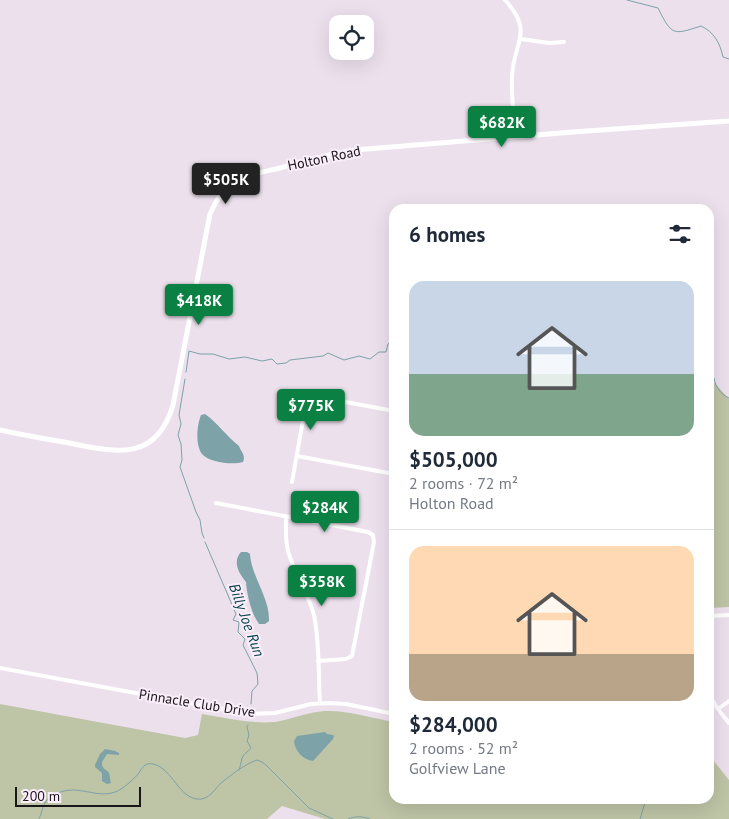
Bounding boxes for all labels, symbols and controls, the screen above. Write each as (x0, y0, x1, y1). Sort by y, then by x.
map controls (329, 15, 374, 60)
button: locate (329, 15, 374, 60)
pin: $682K (467, 106, 537, 148)
text: $682K (479, 112, 525, 132)
street label: Holton Road (286, 141, 362, 175)
pin: $505K (191, 162, 261, 205)
text: $505K (203, 169, 249, 189)
icon: filters (666, 220, 694, 248)
text: 6 homes (409, 221, 485, 248)
pin: $418K (164, 284, 234, 326)
text: $418K (176, 290, 222, 310)
icon: home (507, 313, 597, 403)
pin: $775K (276, 388, 346, 431)
text: $775K (288, 395, 334, 415)
text: $505,000 (409, 446, 498, 473)
text: 2 rooms · 72 m² (409, 473, 518, 493)
pin: $284K (290, 490, 360, 533)
text: Holton Road (409, 493, 494, 513)
text: $284K (302, 497, 348, 517)
pin: $358K (287, 564, 357, 607)
text: $358K (299, 571, 345, 591)
icon: home (507, 579, 597, 669)
water label: Billy Joe Run (225, 581, 269, 659)
street label: Pinnacle Club Drive (138, 685, 256, 721)
text: $284,000 (409, 711, 498, 738)
text: 2 rooms · 52 m² (409, 738, 518, 758)
text: Golfview Lane (409, 758, 506, 778)
scale bar (15, 784, 141, 807)
text: 200 m (22, 787, 60, 805)

